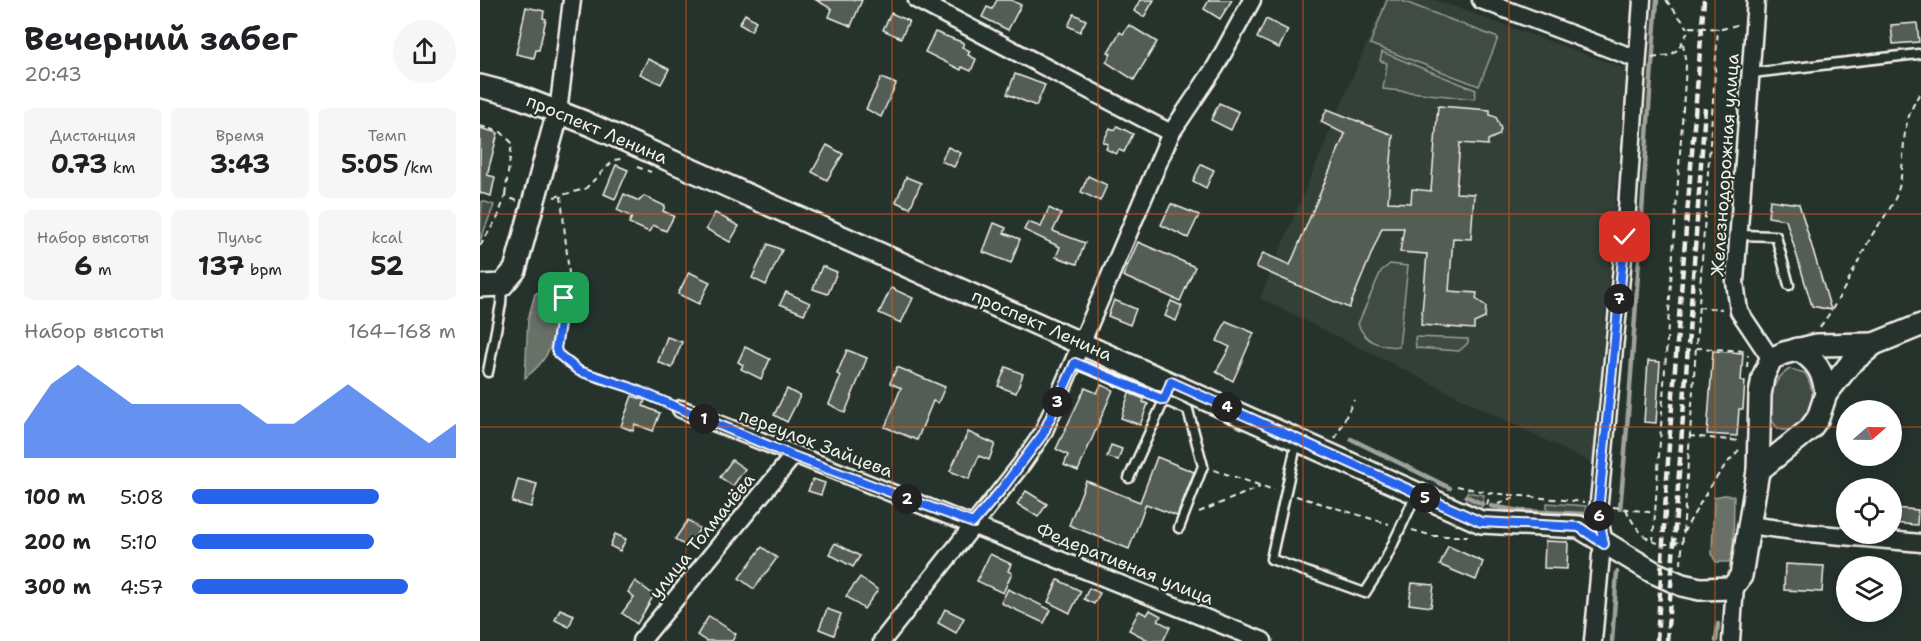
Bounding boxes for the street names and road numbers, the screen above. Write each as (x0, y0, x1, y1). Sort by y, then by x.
street label: Железнодорожная улица (1705, 53, 1745, 277)
street label: проспект Ленина (523, 88, 671, 170)
street label: проспект Ленина (968, 283, 1116, 367)
street label: переулок Зайцева (736, 403, 896, 483)
street label: улица Толмачёва (644, 468, 760, 604)
street label: Федеративная улица (1033, 517, 1217, 611)

